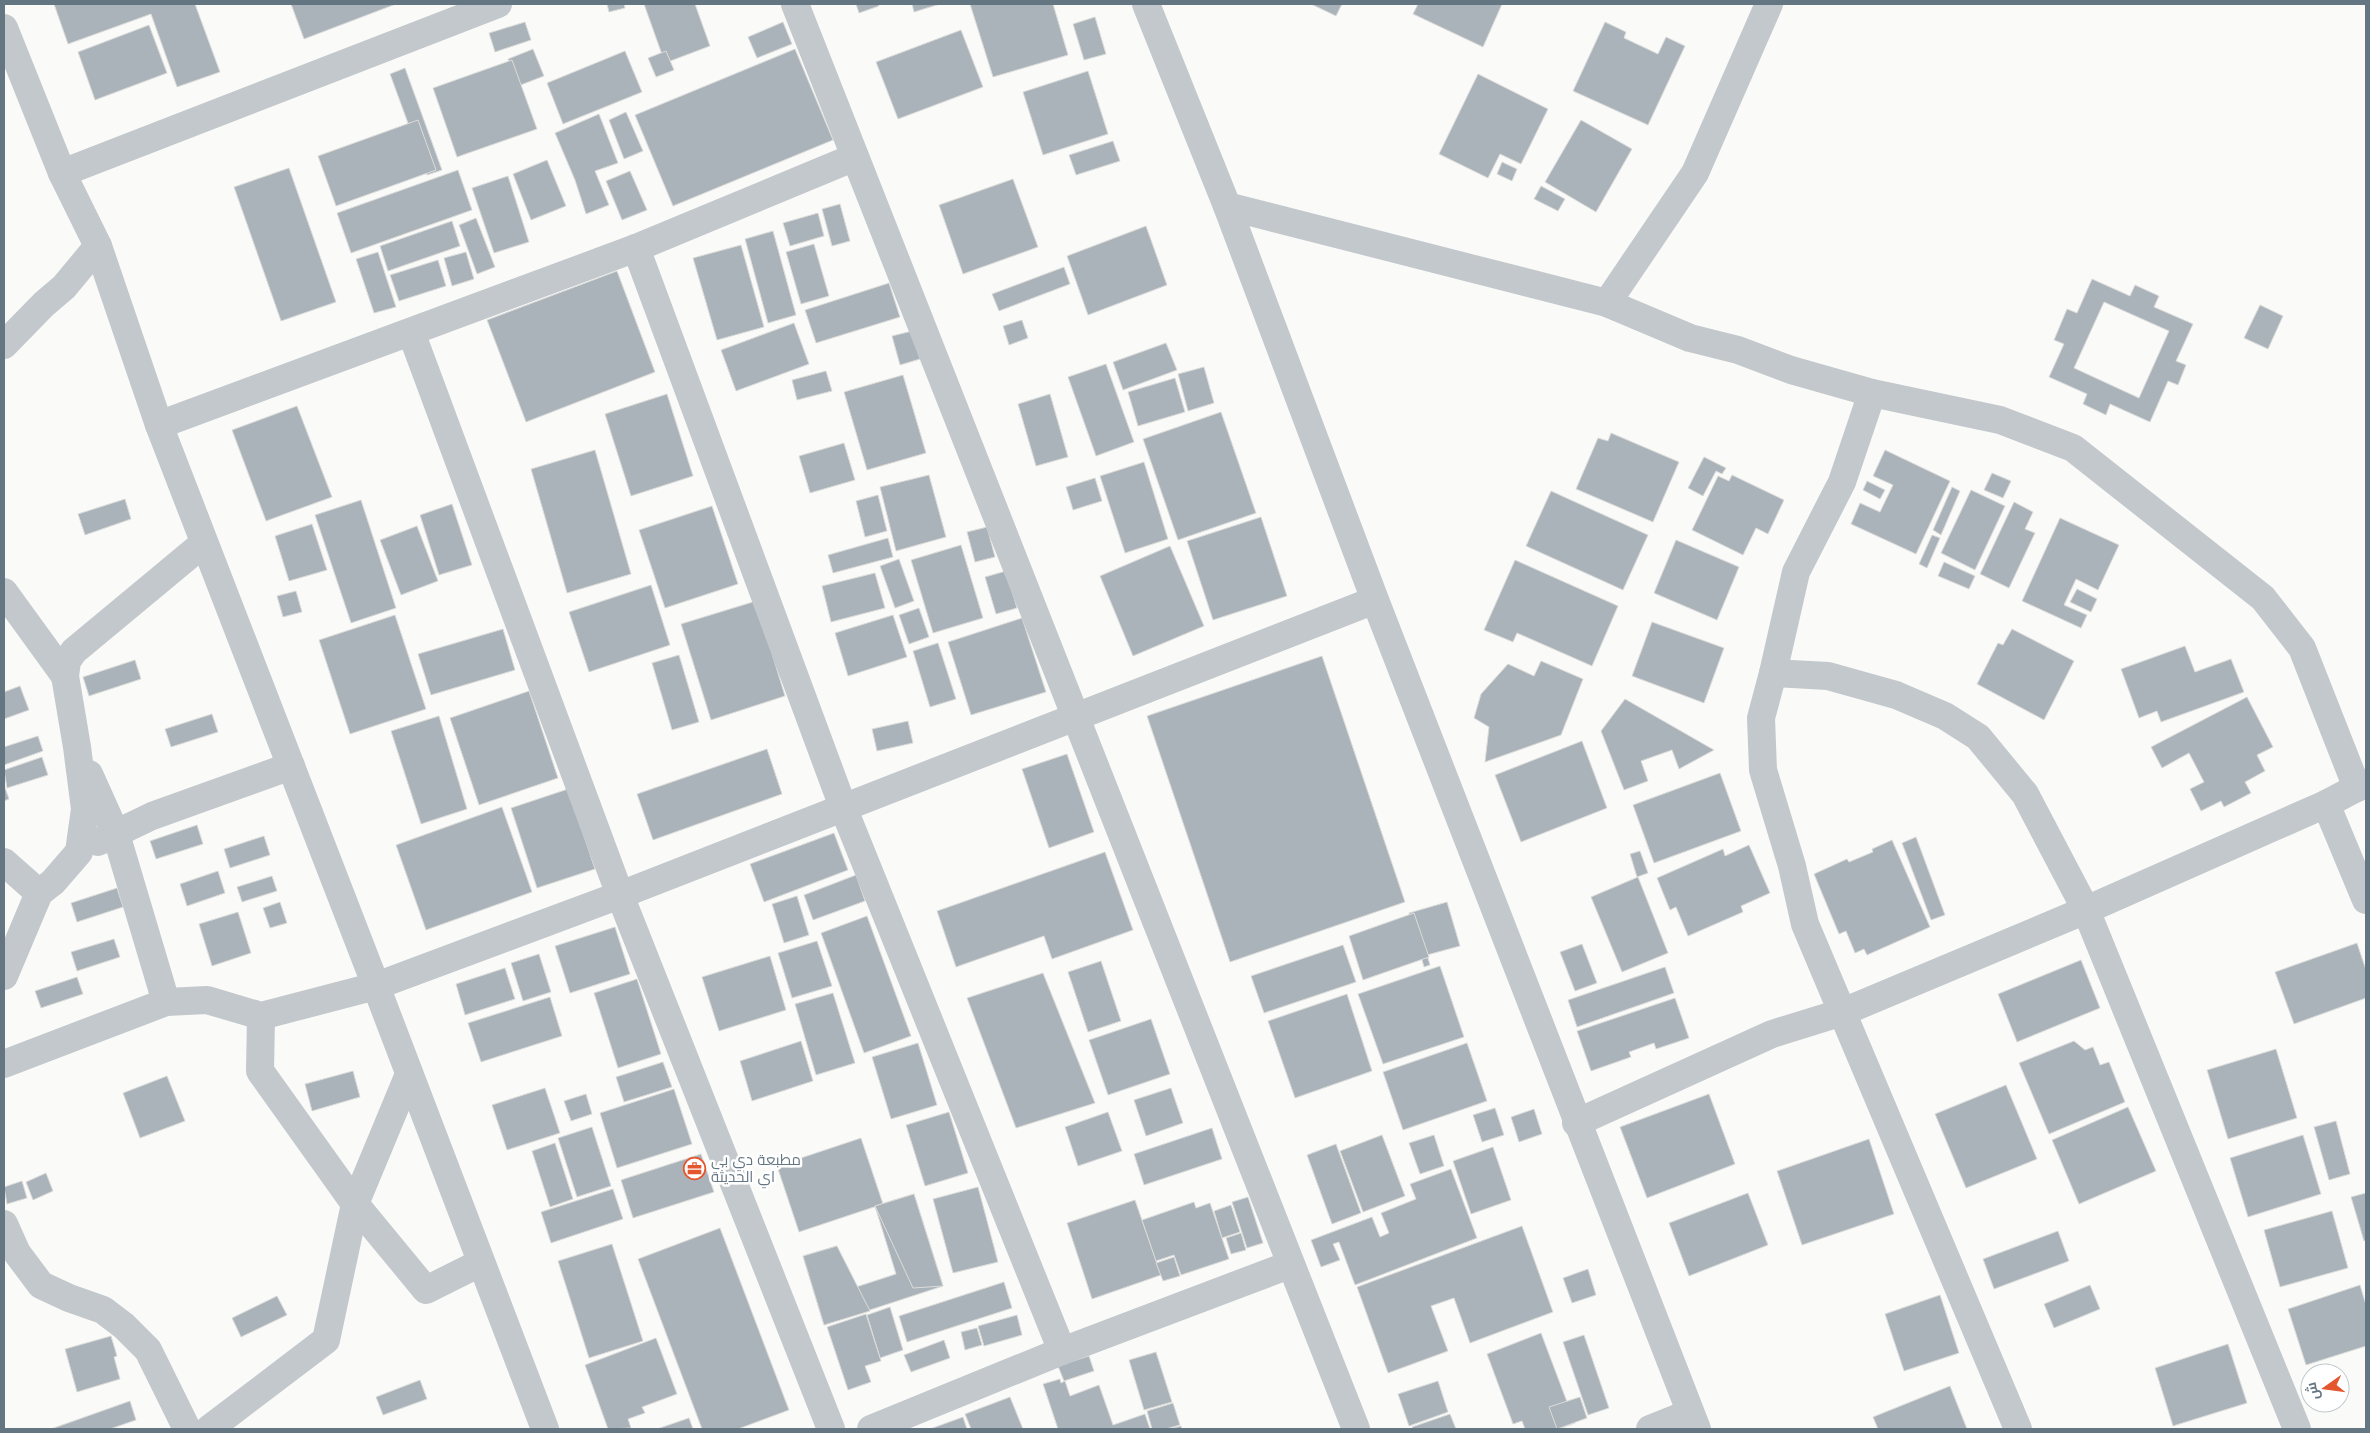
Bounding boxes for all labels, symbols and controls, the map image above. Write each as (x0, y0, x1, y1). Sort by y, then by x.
place label: مطبعة دي بي اي الحديثة (711, 1151, 801, 1189)
office icon: مطبعة دي بي اي الحديثة (683, 1157, 707, 1181)
north arrow (2300, 1363, 2350, 1413)
text: ش (2302, 1380, 2323, 1402)

